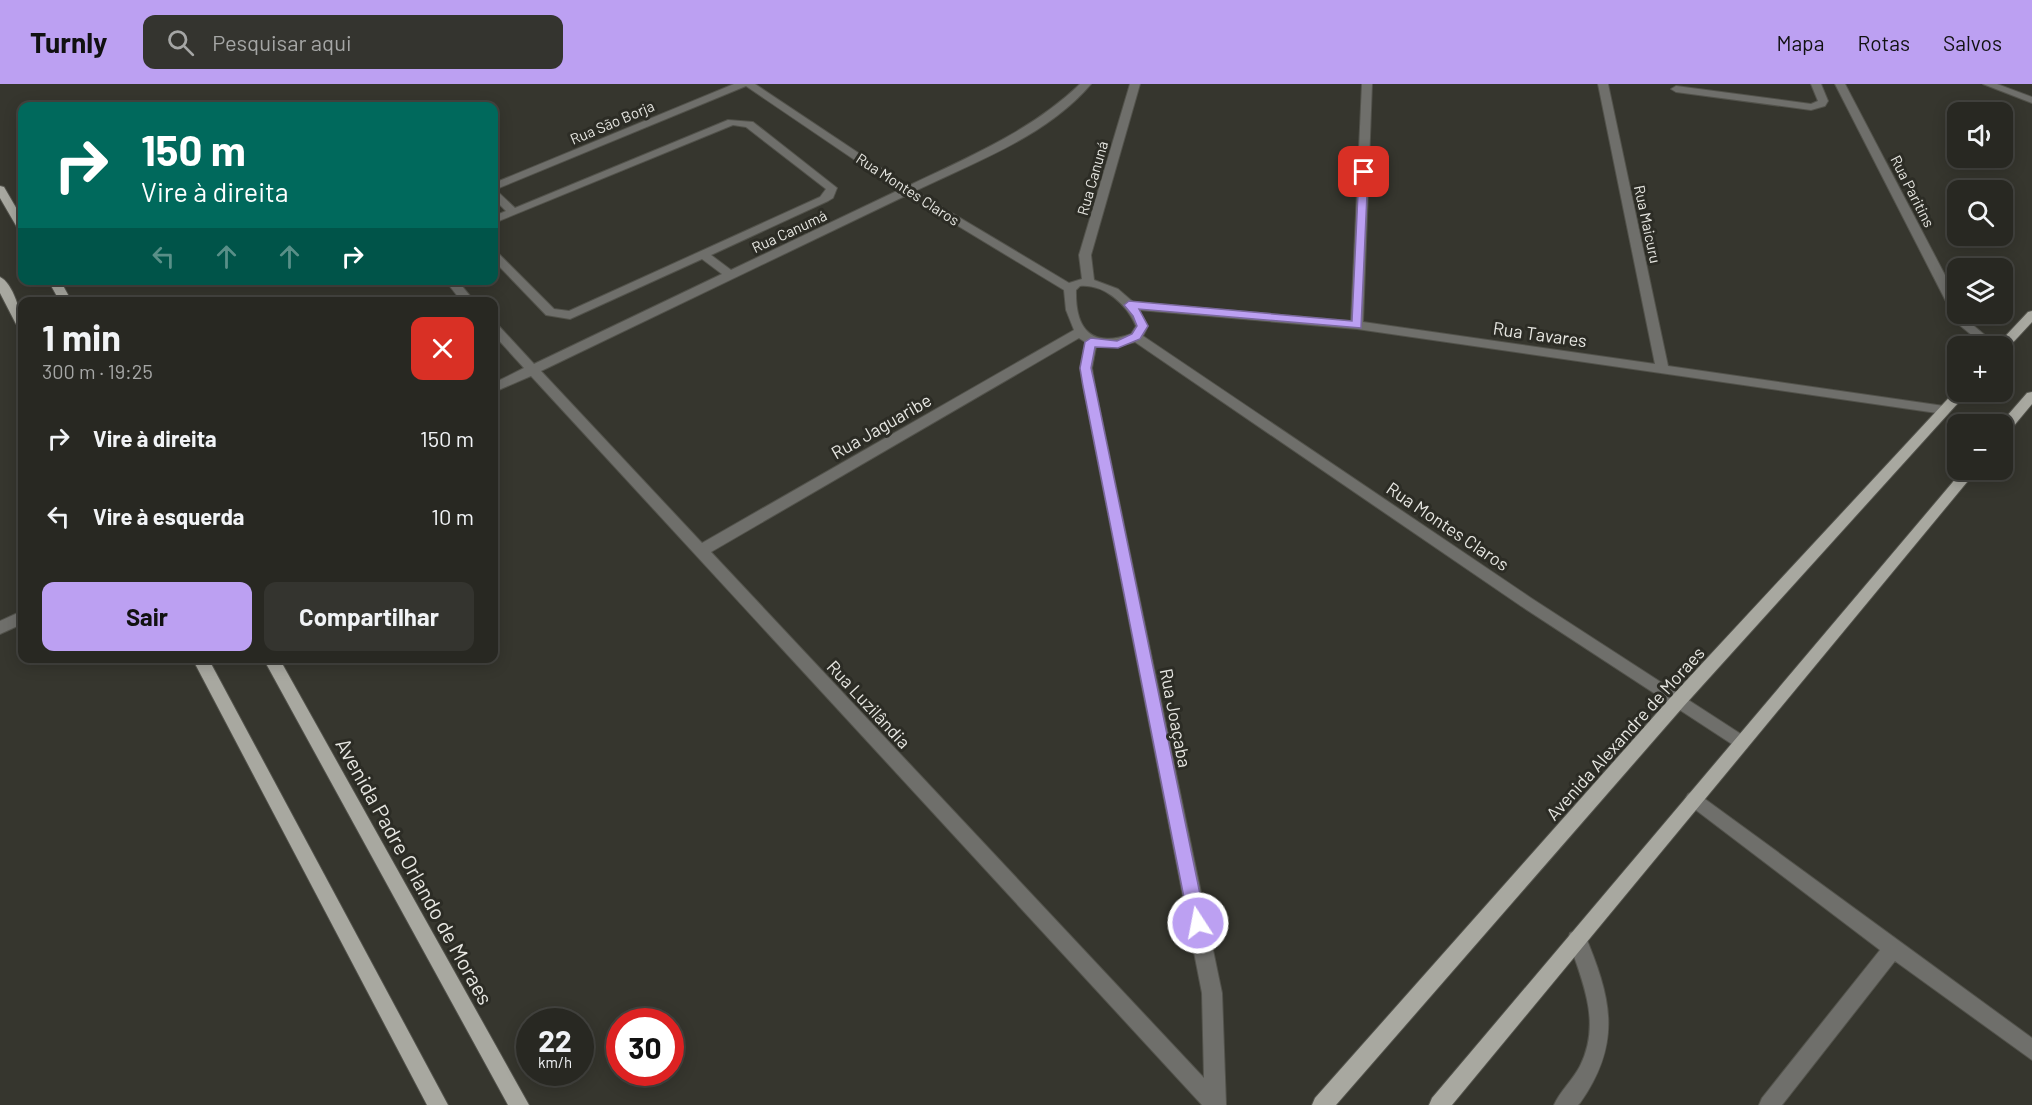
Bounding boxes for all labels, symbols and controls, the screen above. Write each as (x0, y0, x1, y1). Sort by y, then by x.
search box (143, 15, 563, 69)
text: Turnly (30, 25, 107, 59)
icon: search (164, 26, 197, 59)
text: Pesquisar aqui (212, 29, 352, 55)
text: Mapa (1776, 30, 1824, 55)
text: Rotas (1857, 30, 1910, 55)
text: Salvos (1943, 30, 2002, 55)
street label: Rua São Borja (567, 96, 657, 148)
map controls (1947, 102, 2013, 480)
button: sound (1947, 102, 2013, 168)
text: 150 m (141, 124, 246, 174)
icon: right (42, 126, 120, 204)
street label: Rua Canuná (1073, 139, 1111, 217)
pin (1338, 146, 1389, 197)
street label: Rua Montes Claros (853, 149, 963, 229)
street label: Rua Paritins (1887, 152, 1939, 230)
icon: arrive (1347, 155, 1380, 188)
text: Vire à direita (141, 175, 289, 207)
button: search (1947, 180, 2013, 246)
street label: Rua Maicuru (1631, 183, 1665, 265)
street label: Rua Canumá (749, 206, 829, 256)
icon: left (147, 240, 180, 273)
icon: ahead (210, 240, 243, 273)
icon: ahead (273, 240, 306, 273)
icon: right (336, 240, 369, 273)
button: layers (1947, 258, 2013, 324)
text: 1 min (42, 315, 121, 358)
button: close (411, 317, 474, 380)
street label: Rua Tavares (1492, 317, 1588, 351)
button: + (1947, 336, 2013, 402)
text: 300 m · 19:25 (42, 359, 153, 383)
street label: Rua Jaguaribe (827, 388, 935, 464)
button: − (1947, 414, 2013, 480)
icon: right (42, 422, 75, 455)
text: Vire à direita (93, 425, 217, 451)
text: 150 m (420, 425, 474, 451)
street label: Rua Montes Claros (1383, 477, 1513, 575)
icon: left (42, 500, 75, 533)
text: Vire à esquerda (93, 503, 244, 529)
text: 10 m (431, 503, 474, 529)
button: Sair (42, 582, 252, 651)
button: Compartilhar (264, 582, 474, 651)
street label: Avenida Alexandre de Moraes (1541, 642, 1709, 824)
street label: Rua Luzilândia (823, 655, 915, 753)
street label: Rua Joaçaba (1156, 667, 1196, 769)
street label: Avenida Padre Orlando de Moraes (331, 733, 499, 1009)
position arrow (1166, 891, 1230, 955)
speed limit sign: 30 (606, 1008, 684, 1086)
text: 22 (538, 1022, 572, 1058)
text: km/h (538, 1053, 572, 1071)

